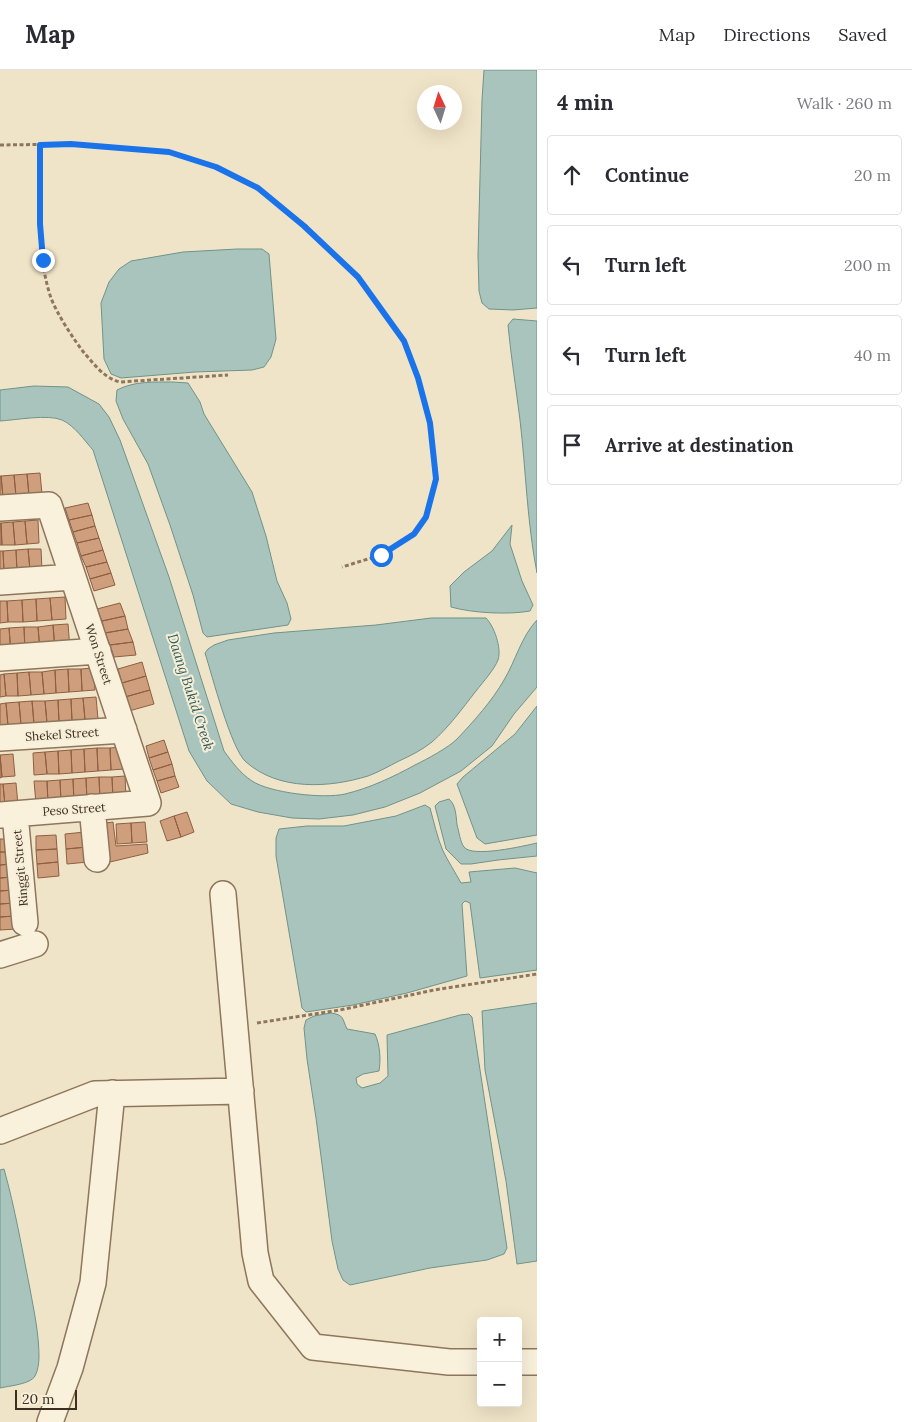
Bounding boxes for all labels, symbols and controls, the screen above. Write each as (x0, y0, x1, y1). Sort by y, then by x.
text: Map (25, 19, 75, 50)
text: Map (659, 23, 695, 46)
text: Directions (723, 23, 810, 46)
text: Saved (838, 23, 887, 46)
north arrow (417, 85, 462, 130)
text: 4 min (557, 89, 614, 116)
text: Walk · 260 m (797, 93, 892, 113)
icon: ahead (558, 161, 586, 189)
text: Continue (605, 163, 689, 187)
text: 20 m (854, 165, 891, 185)
route end (32, 249, 55, 272)
icon: left (558, 251, 586, 279)
text: Turn left (605, 253, 686, 277)
text: 200 m (844, 255, 891, 275)
icon: left (558, 341, 586, 369)
text: Turn left (605, 343, 686, 367)
text: 40 m (854, 345, 891, 365)
icon: arrive (558, 431, 586, 459)
text: Arrive at destination (605, 433, 794, 457)
route start (370, 544, 393, 567)
street label: Won Street (82, 622, 116, 687)
water label: Daang Bukid Creek (164, 631, 218, 753)
street label: Shekel Street (25, 724, 100, 744)
street label: Peso Street (42, 799, 106, 819)
street label: Ringgit Street (9, 829, 31, 907)
map controls (477, 1317, 522, 1407)
button: + (477, 1317, 522, 1362)
button: − (477, 1362, 522, 1407)
scale bar (15, 1387, 78, 1410)
text: 20 m (22, 1390, 54, 1408)

